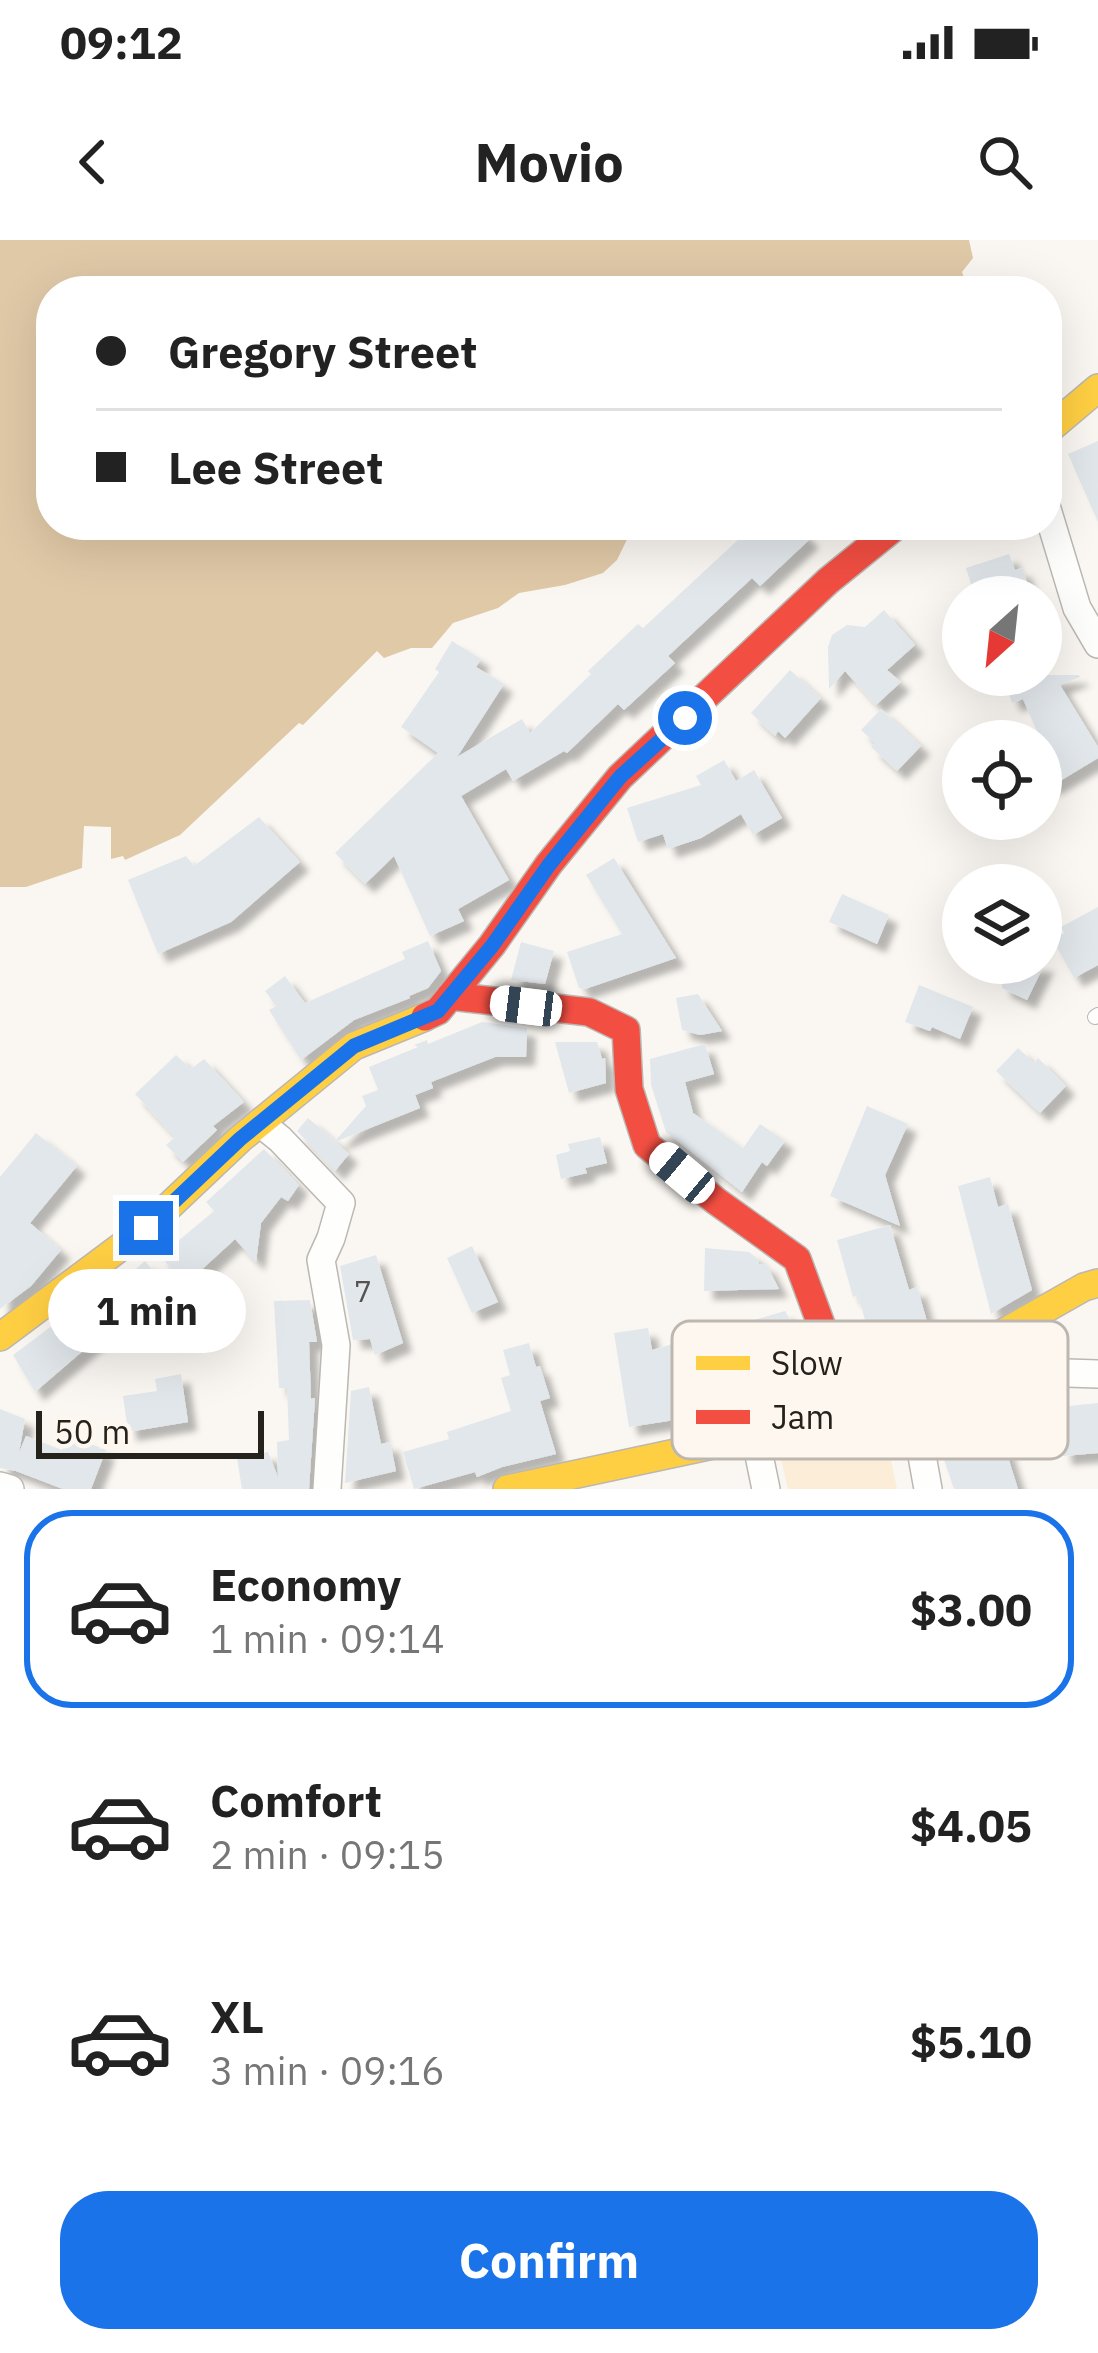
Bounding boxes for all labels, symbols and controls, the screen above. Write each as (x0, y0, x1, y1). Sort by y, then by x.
text: 09:12 (60, 13, 183, 71)
text: Movio (474, 127, 624, 197)
icon: back (60, 129, 126, 195)
icon: search (972, 129, 1038, 195)
text: Gregory Street (168, 322, 478, 380)
text: Lee Street (168, 438, 383, 496)
north arrow (942, 576, 1062, 696)
map controls (942, 576, 1062, 984)
route start (658, 691, 712, 745)
button: locate (942, 720, 1062, 840)
button: layers (942, 864, 1062, 984)
car (488, 984, 564, 1028)
car (643, 1136, 721, 1210)
route end (119, 1201, 173, 1255)
callout: 1 min (47, 1270, 245, 1354)
house number: 7 (354, 1271, 372, 1310)
text: 1 min (96, 1285, 198, 1336)
legend (672, 1321, 1068, 1459)
text: Slow (771, 1341, 843, 1384)
text: Jam (771, 1395, 834, 1438)
scale bar (36, 1405, 264, 1458)
text: 50 m (54, 1410, 130, 1453)
icon: car (66, 1555, 174, 1663)
text: Economy (210, 1555, 401, 1613)
text: $3.00 (910, 1580, 1032, 1638)
text: 1 min · 09:14 (210, 1613, 445, 1664)
icon: car (66, 1771, 174, 1879)
text: Comfort (210, 1771, 382, 1829)
text: $4.05 (910, 1796, 1032, 1854)
text: 2 min · 09:15 (210, 1829, 445, 1880)
icon: car (66, 1987, 174, 2095)
text: XL (210, 1987, 264, 2045)
text: $5.10 (910, 2012, 1032, 2070)
text: 3 min · 09:16 (210, 2045, 445, 2096)
button: Confirm (60, 2191, 1038, 2329)

